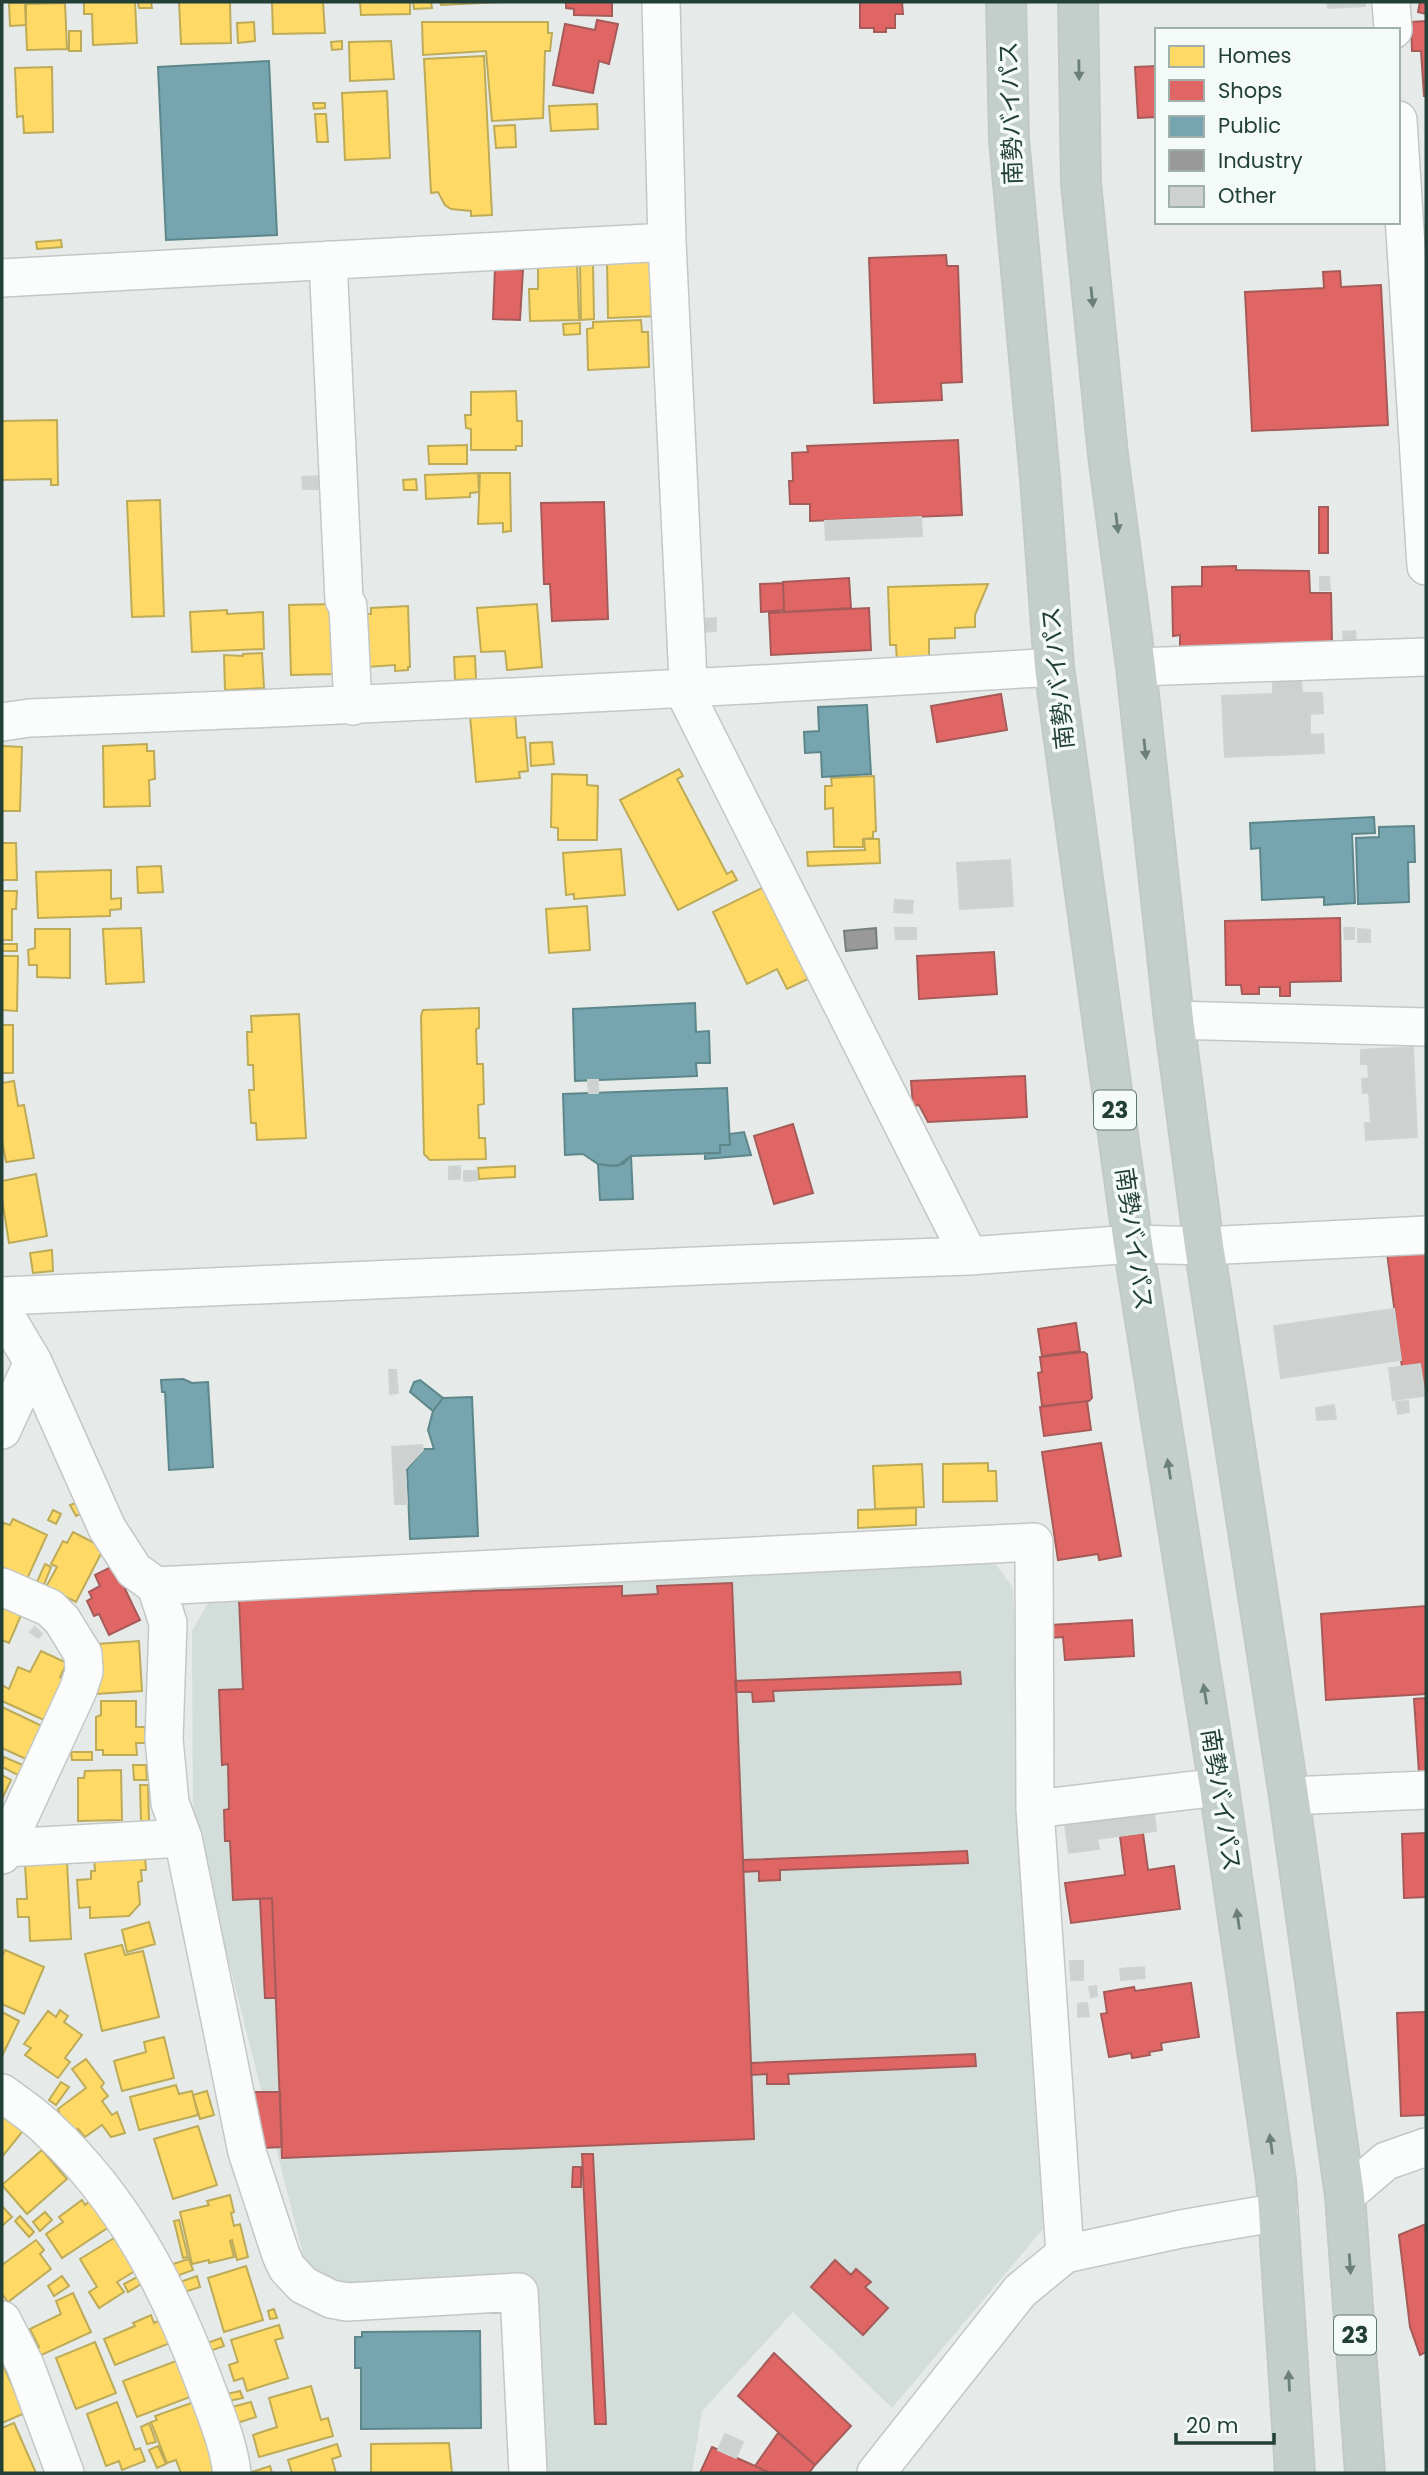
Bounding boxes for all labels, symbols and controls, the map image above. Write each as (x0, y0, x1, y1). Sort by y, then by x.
legend (1155, 28, 1400, 224)
street label: 南勢バイパス (992, 41, 1029, 185)
text: Homes (1218, 41, 1292, 70)
one-way arrow (1073, 59, 1085, 81)
text: Shops (1218, 76, 1282, 105)
text: Public (1218, 111, 1281, 140)
text: Industry (1218, 146, 1303, 175)
text: Other (1218, 181, 1277, 210)
one-way arrow (1087, 286, 1098, 308)
one-way arrow (1112, 512, 1123, 534)
street label: 南勢バイパス (1034, 605, 1081, 751)
one-way arrow (1139, 738, 1150, 760)
road number: 23 (1094, 1091, 1136, 1130)
street label: 南勢バイパス (1108, 1166, 1161, 1312)
one-way arrow (1163, 1458, 1174, 1480)
one-way arrow (1199, 1683, 1210, 1705)
street label: 南勢バイパス (1194, 1726, 1249, 1873)
one-way arrow (1233, 1908, 1244, 1930)
one-way arrow (1265, 2133, 1276, 2155)
one-way arrow (1345, 2253, 1356, 2275)
road number: 23 (1334, 2316, 1376, 2354)
one-way arrow (1283, 2369, 1294, 2391)
scale bar (1176, 2402, 1274, 2446)
text: 20 m (1186, 2411, 1239, 2440)

